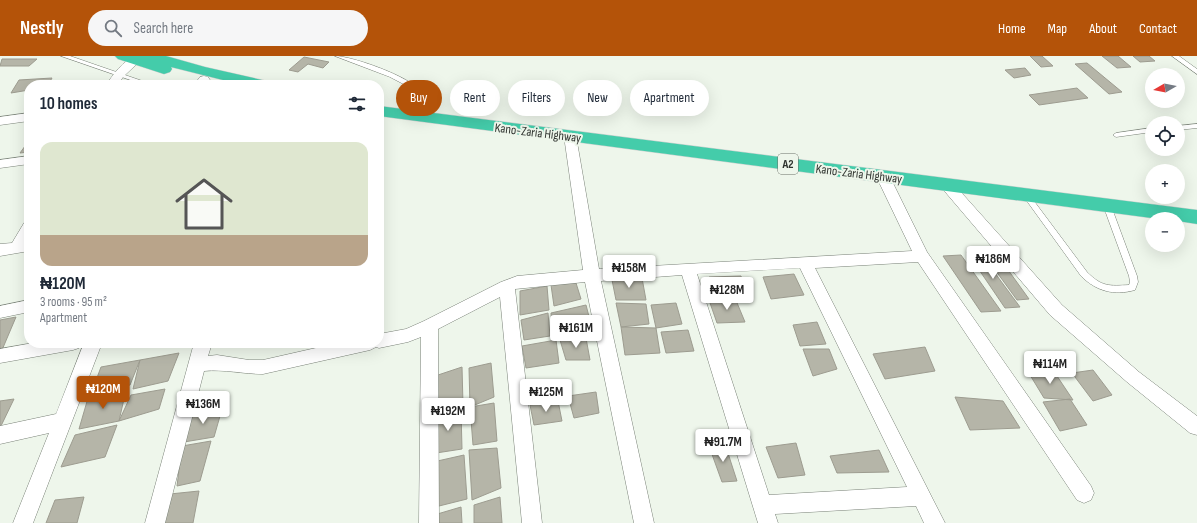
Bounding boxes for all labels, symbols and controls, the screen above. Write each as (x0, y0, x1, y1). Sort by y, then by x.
search box (88, 10, 368, 46)
text: Nestly (20, 17, 64, 40)
icon: search (102, 17, 124, 39)
text: Search here (134, 19, 193, 38)
text: Home (998, 20, 1026, 37)
text: Map (1048, 20, 1067, 37)
text: About (1089, 20, 1117, 37)
text: Contact (1139, 20, 1177, 37)
north arrow (1145, 68, 1185, 108)
map controls (1145, 68, 1185, 252)
chip: Buy (396, 80, 442, 116)
chip: Rent (450, 80, 500, 116)
chip: Filters (508, 80, 565, 116)
chip: New (573, 80, 622, 116)
chip: Apartment (630, 80, 709, 116)
icon: filters (346, 93, 368, 115)
text: 10 homes (40, 94, 97, 114)
button: locate (1145, 116, 1185, 156)
street label: Kano-Zaria Highway (494, 120, 582, 146)
road number: A2 (778, 154, 798, 174)
street label: Kano-Zaria Highway (815, 161, 903, 187)
button: + (1145, 164, 1185, 204)
icon: home (168, 168, 240, 240)
button: − (1145, 212, 1185, 252)
pin: ₦186M (965, 246, 1021, 280)
text: ₦186M (976, 251, 1010, 267)
pin: ₦158M (601, 255, 657, 289)
text: ₦158M (612, 260, 646, 276)
text: ₦120M (40, 274, 85, 294)
pin: ₦128M (699, 277, 755, 311)
text: ₦128M (710, 282, 744, 298)
text: 3 rooms · 95 m² (40, 294, 107, 310)
text: Apartment (40, 310, 87, 326)
pin: ₦161M (548, 315, 604, 349)
text: ₦161M (559, 320, 593, 336)
pin: ₦114M (1022, 351, 1078, 385)
text: ₦114M (1033, 356, 1067, 372)
pin: ₦120M (75, 376, 131, 410)
pin: ₦125M (518, 379, 574, 413)
text: ₦120M (86, 381, 120, 397)
text: ₦125M (529, 384, 563, 400)
pin: ₦136M (175, 391, 231, 425)
text: ₦136M (186, 396, 220, 412)
pin: ₦192M (420, 398, 476, 432)
text: ₦192M (431, 403, 465, 419)
pin: ₦91.7M (690, 429, 756, 463)
text: ₦91.7M (704, 434, 742, 450)

